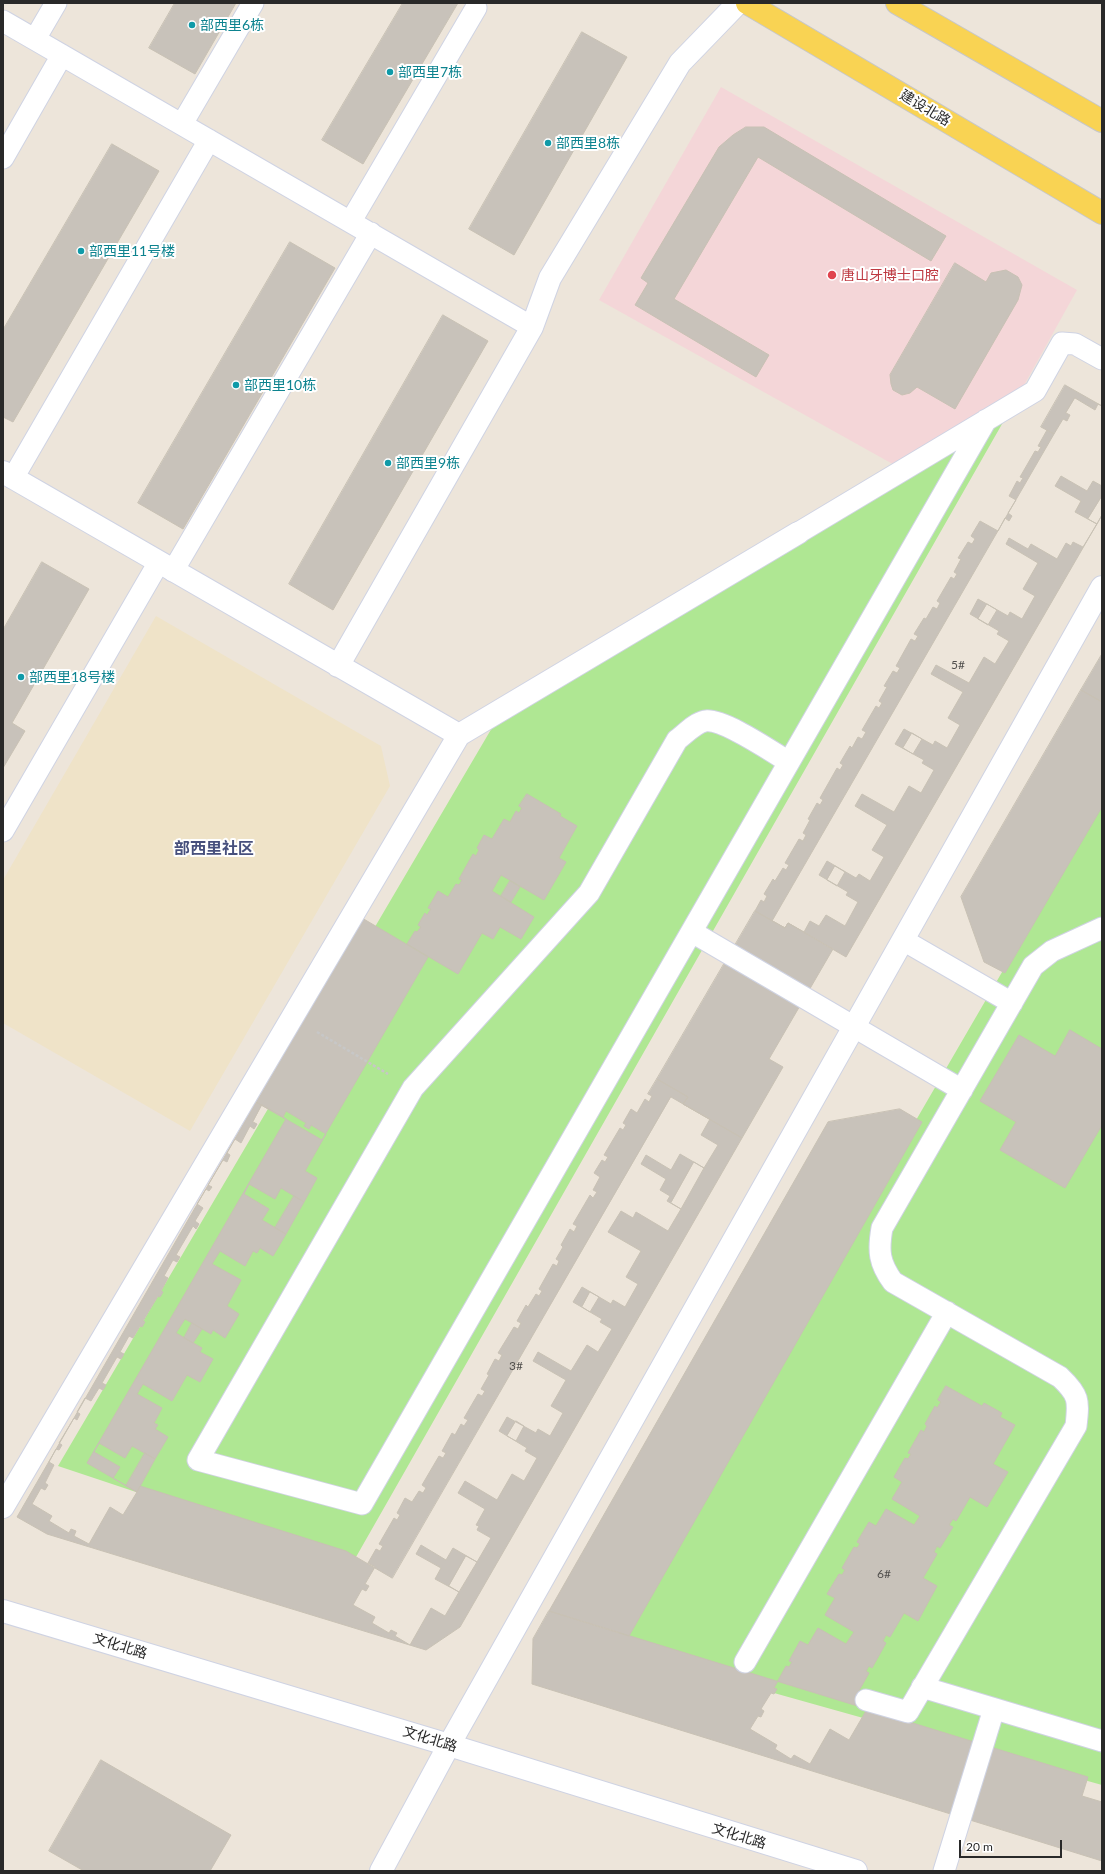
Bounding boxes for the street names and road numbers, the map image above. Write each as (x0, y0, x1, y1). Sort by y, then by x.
street label: 建设北路 (897, 86, 953, 130)
street label: 文化北路 (91, 1630, 149, 1662)
street label: 文化北路 (401, 1723, 459, 1755)
street label: 文化北路 (710, 1820, 768, 1852)

